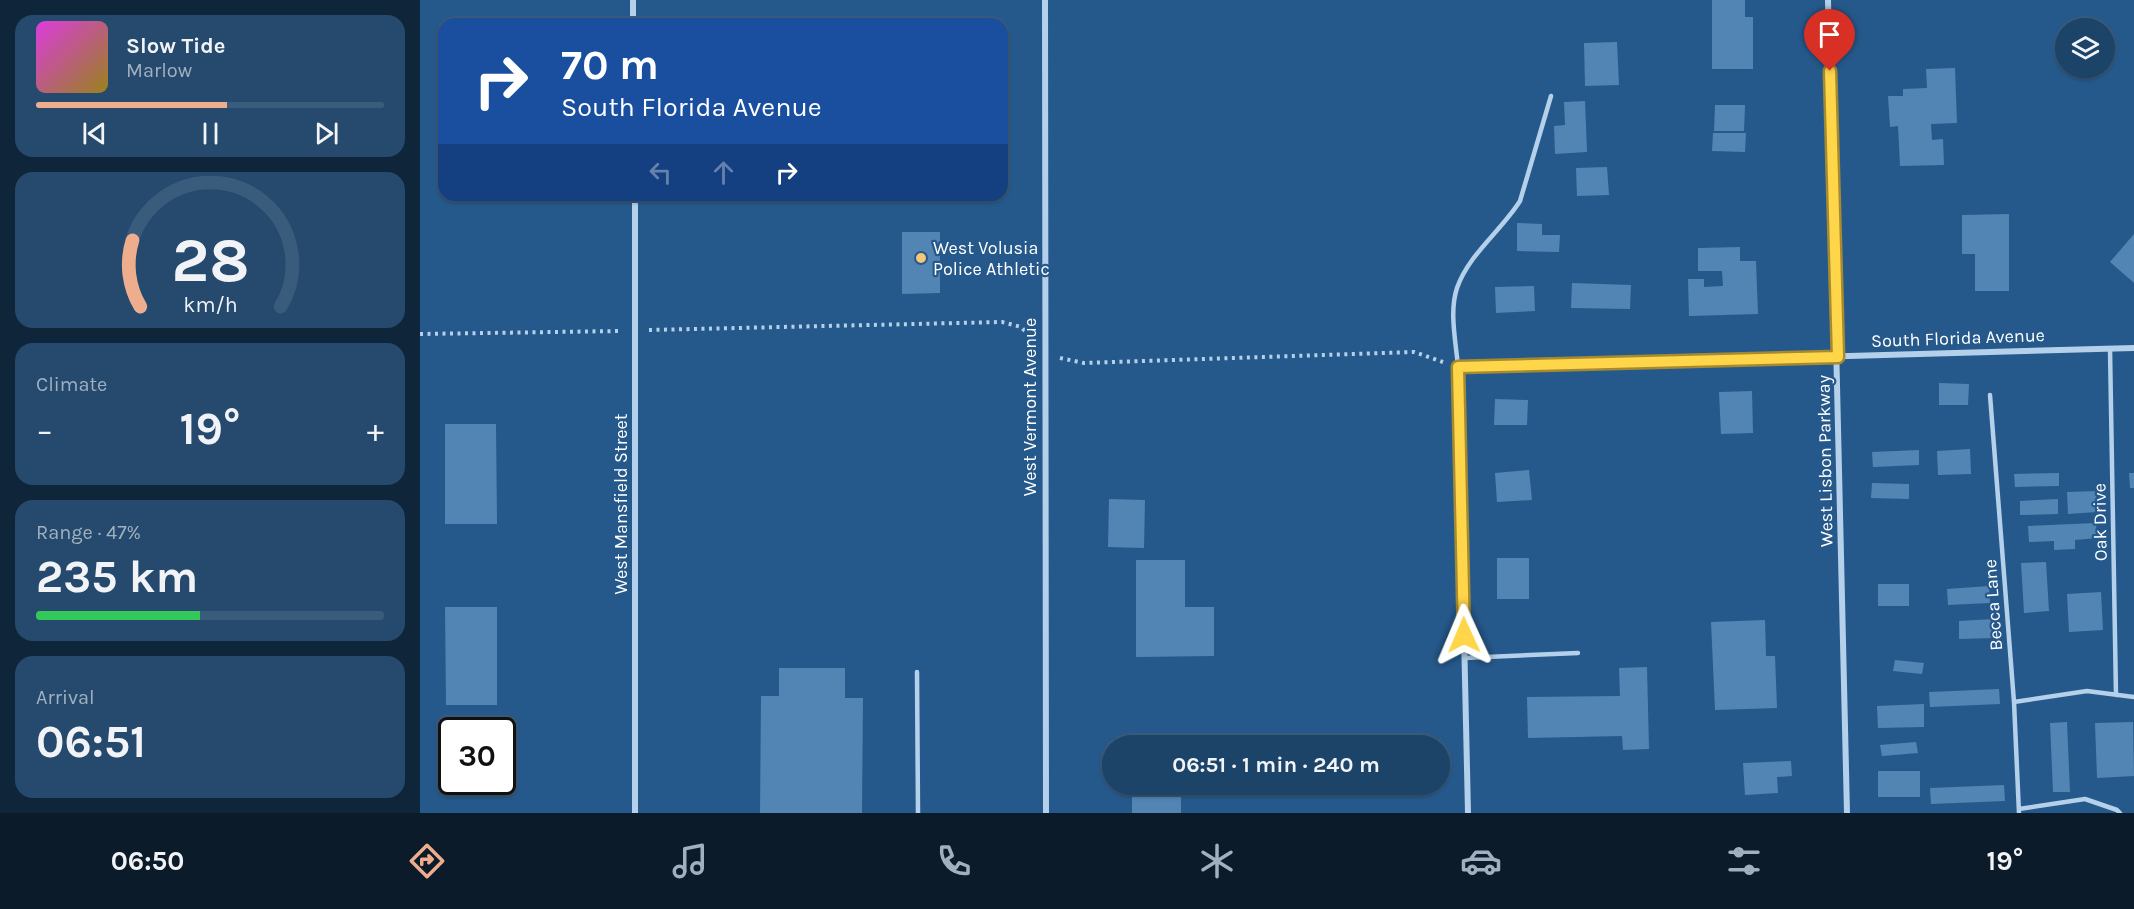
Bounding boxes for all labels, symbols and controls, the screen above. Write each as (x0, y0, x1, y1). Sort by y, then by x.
pin (1804, 9, 1855, 71)
icon: arrive (1813, 18, 1846, 51)
map controls (2055, 18, 2115, 78)
button: layers (2055, 18, 2115, 78)
text: Slow Tide (126, 33, 226, 59)
text: 70 m (561, 40, 659, 90)
icon: right (462, 42, 540, 120)
text: Marlow (126, 59, 192, 82)
text: South Florida Avenue (561, 91, 822, 123)
icon: previous (78, 117, 111, 150)
icon: pause (194, 117, 227, 150)
icon: next (310, 117, 343, 150)
icon: left (644, 156, 677, 189)
icon: ahead (707, 156, 740, 189)
icon: right (770, 156, 803, 189)
text: 28 (171, 224, 249, 297)
place label: West Volusia Police Athletic (933, 237, 1050, 280)
marker: West Volusia Police Athletic (914, 251, 928, 265)
text: km/h (183, 292, 237, 317)
street label: West Vermont Avenue (1019, 318, 1041, 496)
street label: South Florida Avenue (1871, 324, 2045, 352)
text: Climate (36, 373, 107, 396)
street label: West Lisbon Parkway (1812, 374, 1837, 547)
text: 19° (180, 403, 240, 455)
text: − (36, 411, 53, 449)
text: + (367, 411, 384, 449)
street label: West Mansfield Street (610, 413, 632, 594)
street label: Oak Drive (2088, 483, 2112, 561)
text: Range · 47% (36, 521, 141, 544)
text: 235 km (36, 551, 198, 603)
street label: Becca Lane (1979, 559, 2007, 651)
position arrow (1432, 603, 1496, 667)
text: Arrival (36, 686, 95, 709)
text: 06:51 (36, 716, 146, 768)
speed limit sign: 30 (438, 717, 516, 795)
text: 06:51 · 1 min · 240 m (1172, 752, 1380, 778)
icon: directions (406, 840, 448, 882)
icon: music (669, 840, 711, 882)
icon: phone (933, 840, 975, 882)
icon: climate (1196, 840, 1238, 882)
icon: car (1460, 840, 1502, 882)
icon: filters (1723, 840, 1765, 882)
text: 06:50 (111, 845, 184, 877)
text: 19° (1987, 845, 2023, 877)

